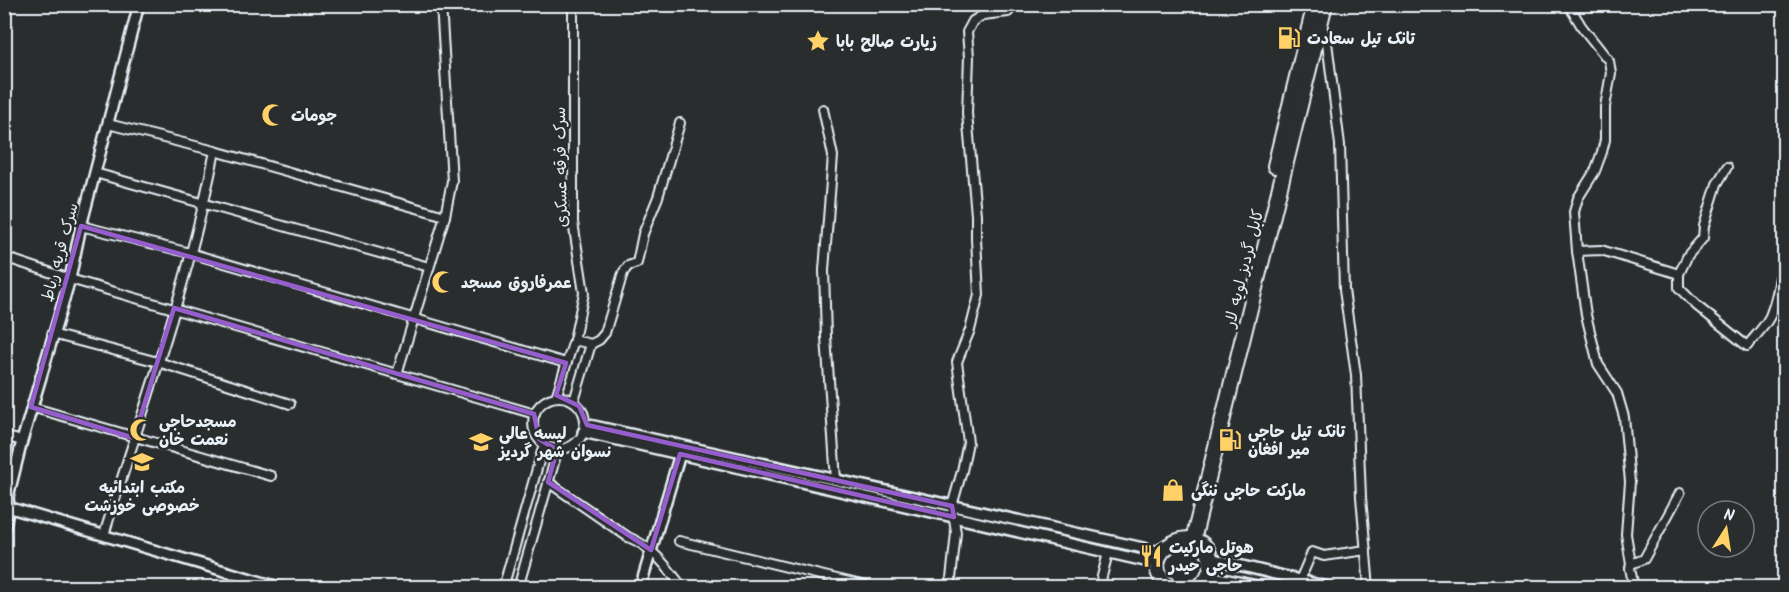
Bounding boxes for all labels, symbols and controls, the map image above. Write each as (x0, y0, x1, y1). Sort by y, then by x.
fuel station icon: تانک تیل سعادت (1276, 25, 1302, 51)
place label: تانک تیل سعادت (1307, 27, 1416, 52)
place icon: زیارت صالح بابا (805, 28, 831, 54)
place label: زیارت صالح بابا (836, 30, 937, 55)
mosque icon: جومات (260, 102, 286, 128)
place label: جومات (291, 104, 337, 129)
street label: سرک فرقه عسکری (548, 107, 575, 227)
street label: سرک قریه رباط (35, 200, 86, 305)
street label: کابل گردیز لویه لار (1217, 207, 1271, 332)
mosque icon: عمرفاروق مسجد (430, 269, 456, 295)
place label: عمرفاروق مسجد (461, 271, 572, 296)
place label: مسجدحاجی نعمت خان (159, 410, 237, 453)
mosque icon: مسجدحاجی نعمت خان (128, 417, 154, 443)
place label: تانک تیل حاجی میر افغان (1248, 420, 1346, 463)
place label: لیسه عالی نسوان شهر گردیز (497, 422, 612, 465)
fuel station icon: تانک تیل حاجی میر افغان (1217, 427, 1243, 453)
school or university icon: لیسه عالی نسوان شهر گردیز (468, 429, 494, 455)
school or university icon: مکتب ابتدائیه خصوصی خوزشت (129, 449, 155, 475)
place label: مکتب ابتدائیه خصوصی خوزشت (84, 476, 200, 519)
shop icon: مارکت حاجی ننگی (1160, 477, 1186, 503)
place label: مارکت حاجی ننگی (1191, 479, 1306, 504)
north arrow (1696, 499, 1756, 559)
text: N (1721, 503, 1736, 529)
place label: هوتل مارکیت حاجی حیدر (1167, 536, 1254, 579)
restaurant icon: هوتل مارکیت حاجی حیدر (1138, 543, 1164, 569)

